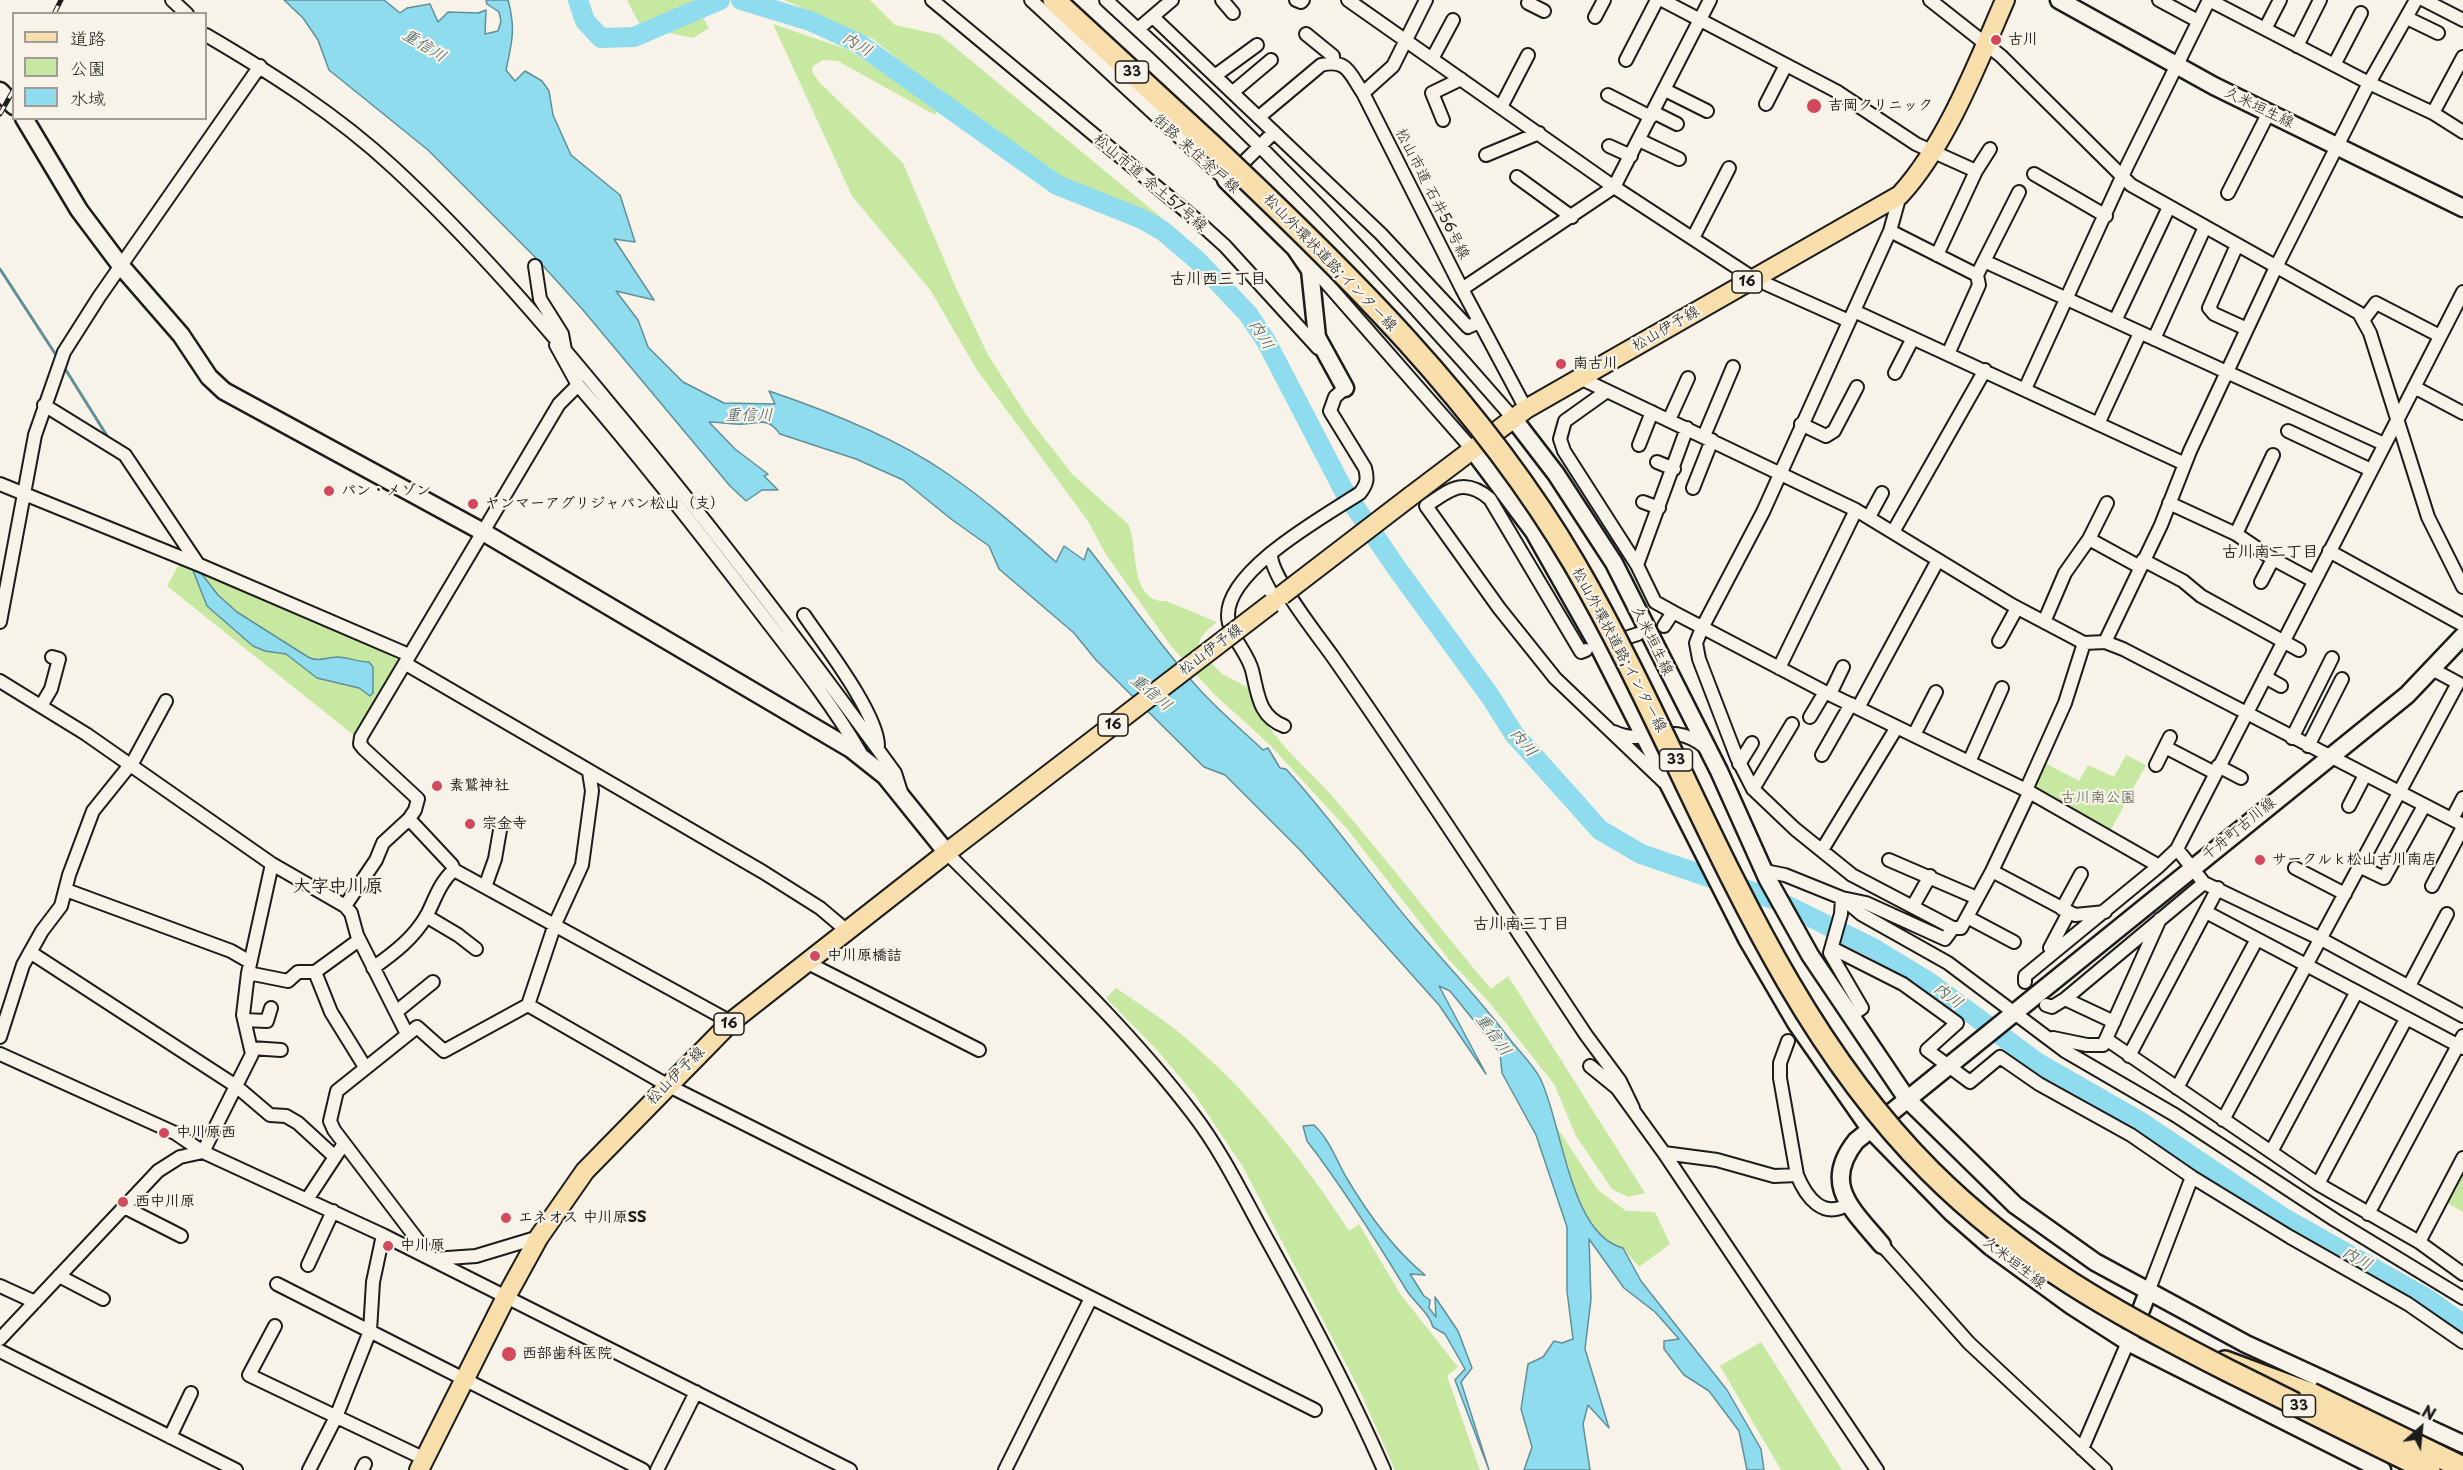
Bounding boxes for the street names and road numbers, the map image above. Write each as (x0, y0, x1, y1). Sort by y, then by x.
road number: 33 (1116, 61, 1148, 83)
street label: 久米垣生線 (2221, 83, 2297, 133)
street label: 街路 来住余戸線 (1149, 111, 1243, 197)
street label: 松山市道 石井56号線 (1391, 125, 1473, 263)
street label: 松山市道 余土57号線 (1090, 130, 1210, 236)
street label: 松山外環状道路;インター線 (1260, 190, 1400, 336)
road number: 16 (1732, 271, 1762, 293)
street label: 松山伊予線 (1629, 302, 1703, 356)
street label: 松山外環状道路;インター線 (1568, 564, 1670, 736)
street label: 久米垣生線 (1627, 603, 1677, 679)
street label: 松山伊予線 (1176, 620, 1246, 680)
road number: 16 (1098, 714, 1128, 736)
road number: 33 (1660, 749, 1692, 771)
street label: 千舟町古川線 (2198, 794, 2280, 864)
road number: 16 (714, 1013, 744, 1035)
street label: 松山伊予線 (643, 1043, 709, 1109)
street label: 久米垣生線 (1979, 1233, 2049, 1293)
road number: 33 (2282, 1395, 2316, 1417)

